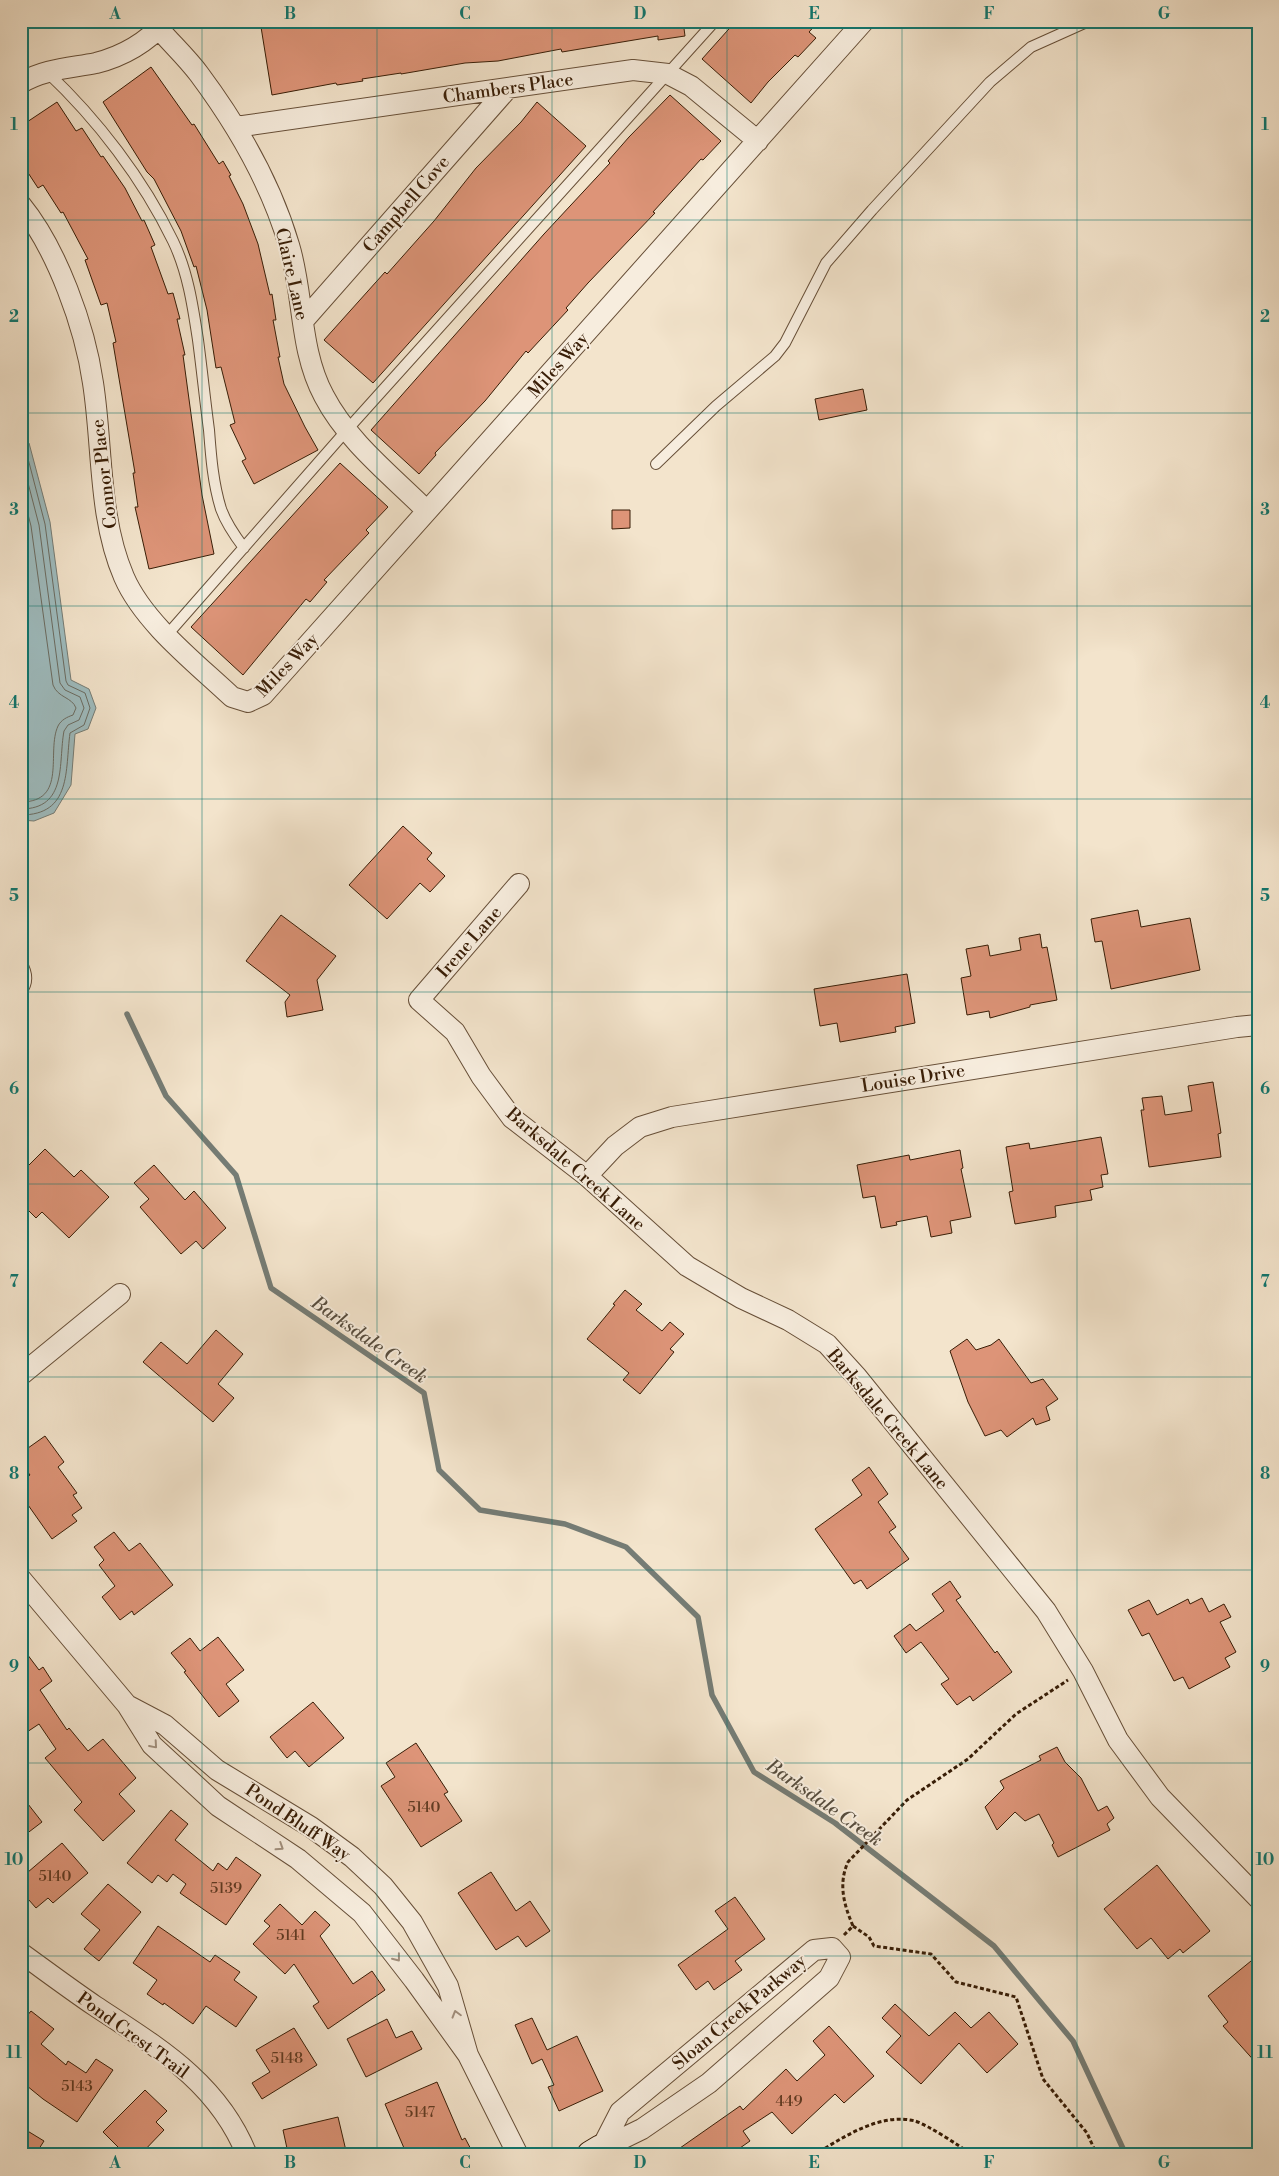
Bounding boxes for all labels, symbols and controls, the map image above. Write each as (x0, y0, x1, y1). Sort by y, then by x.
text: A (108, 4, 121, 24)
text: B (284, 4, 296, 24)
text: C (459, 4, 471, 24)
text: D (634, 4, 647, 24)
text: E (808, 4, 820, 24)
text: F (983, 4, 995, 24)
text: G (1158, 4, 1171, 24)
street label: Chambers Place (441, 68, 575, 109)
text: 1 (10, 115, 18, 135)
text: 1 (1261, 115, 1269, 135)
street label: Campbell Cove (358, 151, 455, 258)
street label: Claire Lane (270, 226, 313, 323)
text: 2 (9, 307, 19, 327)
text: 2 (1260, 307, 1270, 327)
street label: Miles Way (523, 327, 594, 403)
street label: Connor Place (86, 418, 123, 530)
text: 3 (9, 500, 19, 520)
text: 3 (1260, 500, 1270, 520)
street label: Miles Way (251, 628, 324, 702)
text: 4 (9, 693, 20, 713)
text: 4 (1260, 693, 1271, 713)
text: 5 (9, 886, 19, 906)
text: 5 (1260, 886, 1270, 906)
street label: Irene Lane (432, 902, 507, 983)
street label: Louise Drive (860, 1059, 967, 1098)
text: 6 (9, 1079, 19, 1099)
text: 6 (1260, 1079, 1270, 1099)
street label: Barksdale Creek Lane (501, 1102, 650, 1236)
text: 7 (9, 1272, 19, 1292)
text: 7 (1260, 1272, 1270, 1292)
water label: Barksdale Creek (306, 1290, 432, 1389)
street label: Barksdale Creek Lane (821, 1343, 953, 1494)
text: 8 (9, 1464, 19, 1484)
text: 8 (1260, 1464, 1270, 1484)
text: 9 (9, 1657, 19, 1677)
text: 9 (1260, 1657, 1270, 1677)
one-way arrow (148, 1740, 157, 1749)
water label: Barksdale Creek (761, 1753, 887, 1852)
street label: Pond Bluff Way (241, 1779, 355, 1866)
house number: 5140 (407, 1798, 441, 1817)
one-way arrow (274, 1841, 283, 1850)
text: 10 (5, 1850, 23, 1870)
text: 10 (1256, 1850, 1274, 1870)
house number: 5140 (38, 1867, 72, 1886)
house number: 5139 (210, 1879, 242, 1898)
house number: 5141 (276, 1926, 306, 1945)
street label: Sloan Creek Parkway (667, 1949, 811, 2075)
one-way arrow (391, 1952, 399, 1961)
street label: Pond Crest Trail (72, 1987, 194, 2084)
one-way arrow (452, 2011, 462, 2019)
text: 11 (6, 2043, 22, 2063)
text: 11 (1257, 2043, 1273, 2063)
house number: 5148 (271, 2049, 303, 2068)
house number: 5143 (61, 2077, 93, 2096)
house number: 449 (775, 2092, 803, 2111)
house number: 5147 (405, 2103, 435, 2122)
text: A (108, 2153, 121, 2173)
text: B (284, 2153, 296, 2173)
text: C (459, 2153, 471, 2173)
text: D (634, 2153, 647, 2173)
text: E (808, 2153, 820, 2173)
text: F (983, 2153, 995, 2173)
text: G (1158, 2153, 1171, 2173)

